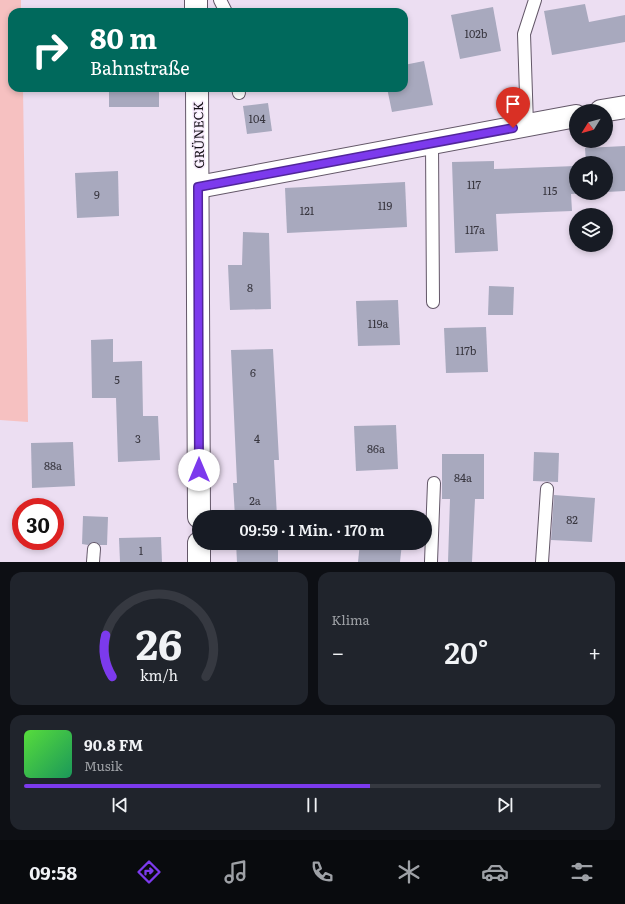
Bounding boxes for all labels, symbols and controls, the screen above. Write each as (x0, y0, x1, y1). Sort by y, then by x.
text: 80 m (90, 16, 157, 58)
icon: right (24, 24, 76, 76)
house number: 102b (465, 25, 488, 41)
text: Bahnstraße (90, 54, 190, 81)
pin (496, 87, 530, 128)
icon: arrive (502, 93, 524, 115)
street label: GRÜNECK (188, 101, 208, 169)
north arrow (569, 104, 613, 148)
map controls (569, 104, 613, 252)
house number: 104 (249, 110, 265, 126)
button: sound (569, 156, 613, 200)
house number: 117 (467, 176, 482, 192)
house number: 115 (543, 182, 558, 198)
house number: 9 (94, 186, 100, 202)
house number: 119 (378, 197, 393, 213)
house number: 121 (300, 202, 315, 218)
button: layers (569, 208, 613, 252)
house number: 117a (465, 221, 485, 237)
house number: 8 (247, 279, 253, 295)
house number: 119a (368, 315, 388, 331)
house number: 117b (456, 342, 477, 358)
house number: 6 (250, 364, 256, 380)
house number: 5 (114, 371, 120, 387)
house number: 3 (135, 430, 141, 446)
house number: 4 (254, 430, 260, 446)
house number: 86a (367, 440, 385, 456)
position arrow (178, 449, 220, 491)
house number: 88a (44, 457, 62, 473)
house number: 84a (454, 469, 472, 485)
house number: 2a (249, 492, 261, 508)
speed limit sign: 30 (12, 498, 64, 550)
house number: 82 (566, 511, 578, 527)
text: 09:59 · 1 Min. · 170 m (239, 518, 385, 541)
house number: 1 (139, 542, 144, 558)
text: 26 (135, 610, 182, 672)
text: Klima (332, 610, 370, 629)
text: 20° (444, 629, 488, 673)
text: − (332, 635, 344, 668)
text: + (588, 635, 601, 668)
text: km/h (140, 663, 178, 684)
text: 90.8 FM (84, 733, 143, 756)
text: Musik (84, 756, 123, 775)
icon: previous (109, 794, 131, 816)
icon: pause (301, 794, 323, 816)
icon: next (494, 794, 516, 816)
icon: directions (135, 858, 163, 886)
icon: music (222, 858, 250, 886)
icon: phone (308, 858, 336, 886)
icon: climate (395, 858, 423, 886)
icon: car (481, 858, 509, 886)
icon: filters (568, 858, 596, 886)
text: 09:58 (29, 859, 77, 886)

